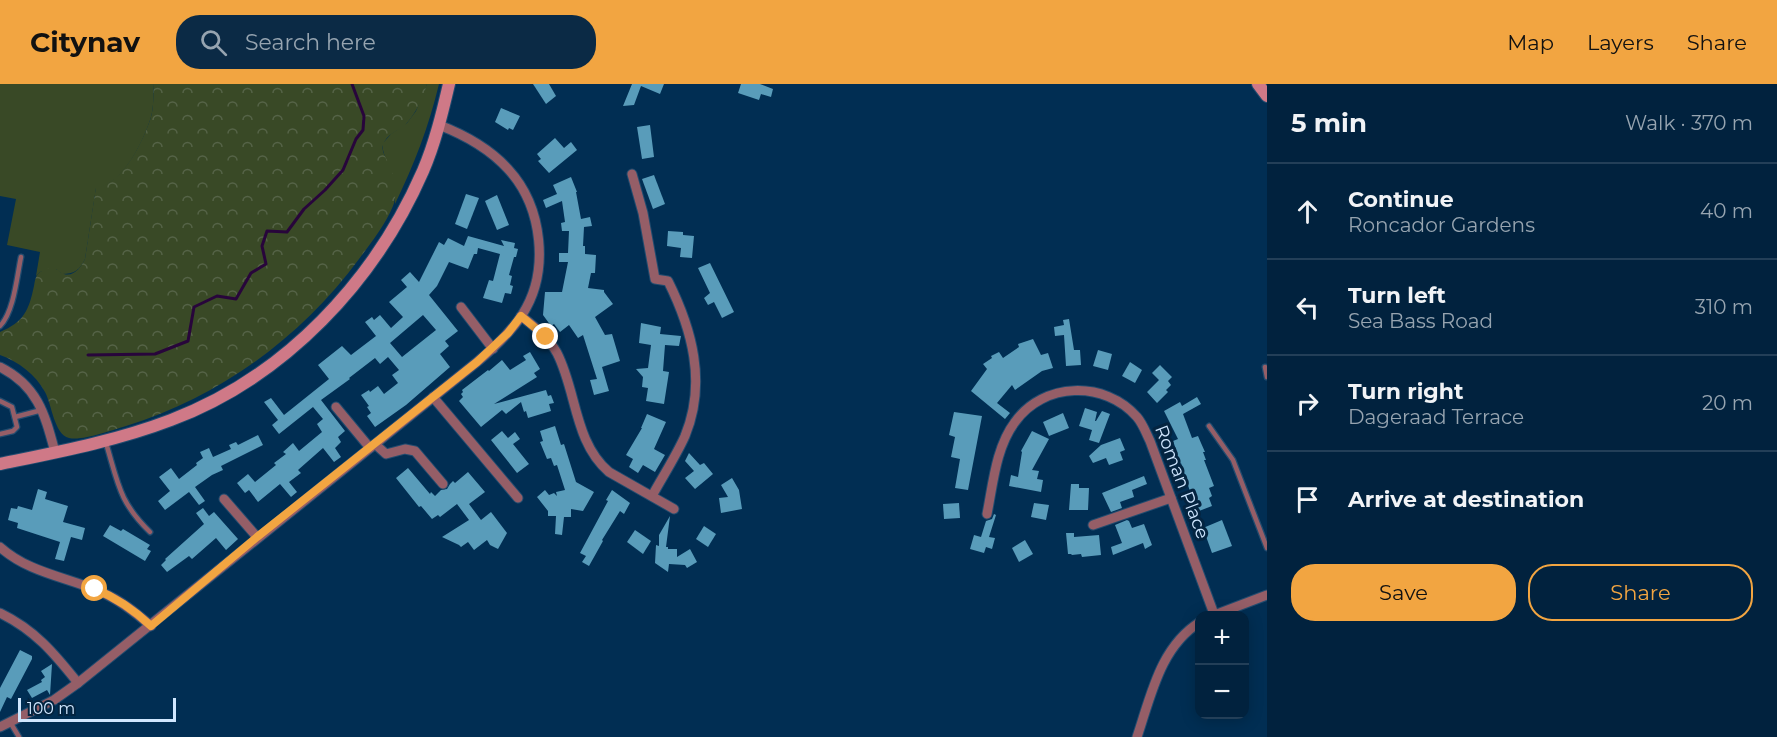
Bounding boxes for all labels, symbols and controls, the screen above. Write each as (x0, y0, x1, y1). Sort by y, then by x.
search box (176, 15, 596, 69)
text: Citynav (30, 25, 140, 59)
icon: search (197, 26, 230, 59)
text: Search here (245, 29, 376, 56)
text: Map (1507, 30, 1554, 55)
text: Layers (1587, 30, 1654, 55)
text: Share (1687, 30, 1747, 55)
text: 5 min (1291, 107, 1367, 139)
text: Walk · 370 m (1625, 111, 1753, 135)
text: Continue (1348, 186, 1454, 213)
icon: ahead (1291, 195, 1324, 228)
text: 40 m (1700, 199, 1753, 223)
text: Roncador Gardens (1348, 213, 1535, 237)
text: Turn left (1348, 282, 1446, 309)
icon: left (1291, 291, 1324, 324)
text: 310 m (1695, 295, 1753, 319)
text: Sea Bass Road (1348, 309, 1493, 333)
route end (532, 323, 558, 349)
text: Turn right (1348, 378, 1463, 405)
icon: right (1291, 387, 1324, 420)
text: 20 m (1702, 391, 1753, 415)
text: Dageraad Terrace (1348, 405, 1524, 429)
street label: Roman Place (1150, 422, 1214, 542)
icon: arrive (1291, 483, 1324, 516)
text: Arrive at destination (1348, 486, 1584, 513)
button: Save (1291, 564, 1516, 621)
button: Share (1528, 564, 1753, 621)
route start (81, 575, 107, 601)
map controls (1195, 611, 1249, 719)
button: + (1195, 611, 1249, 665)
button: − (1195, 665, 1249, 719)
scale bar (18, 695, 176, 722)
text: 100 m (27, 699, 75, 718)

